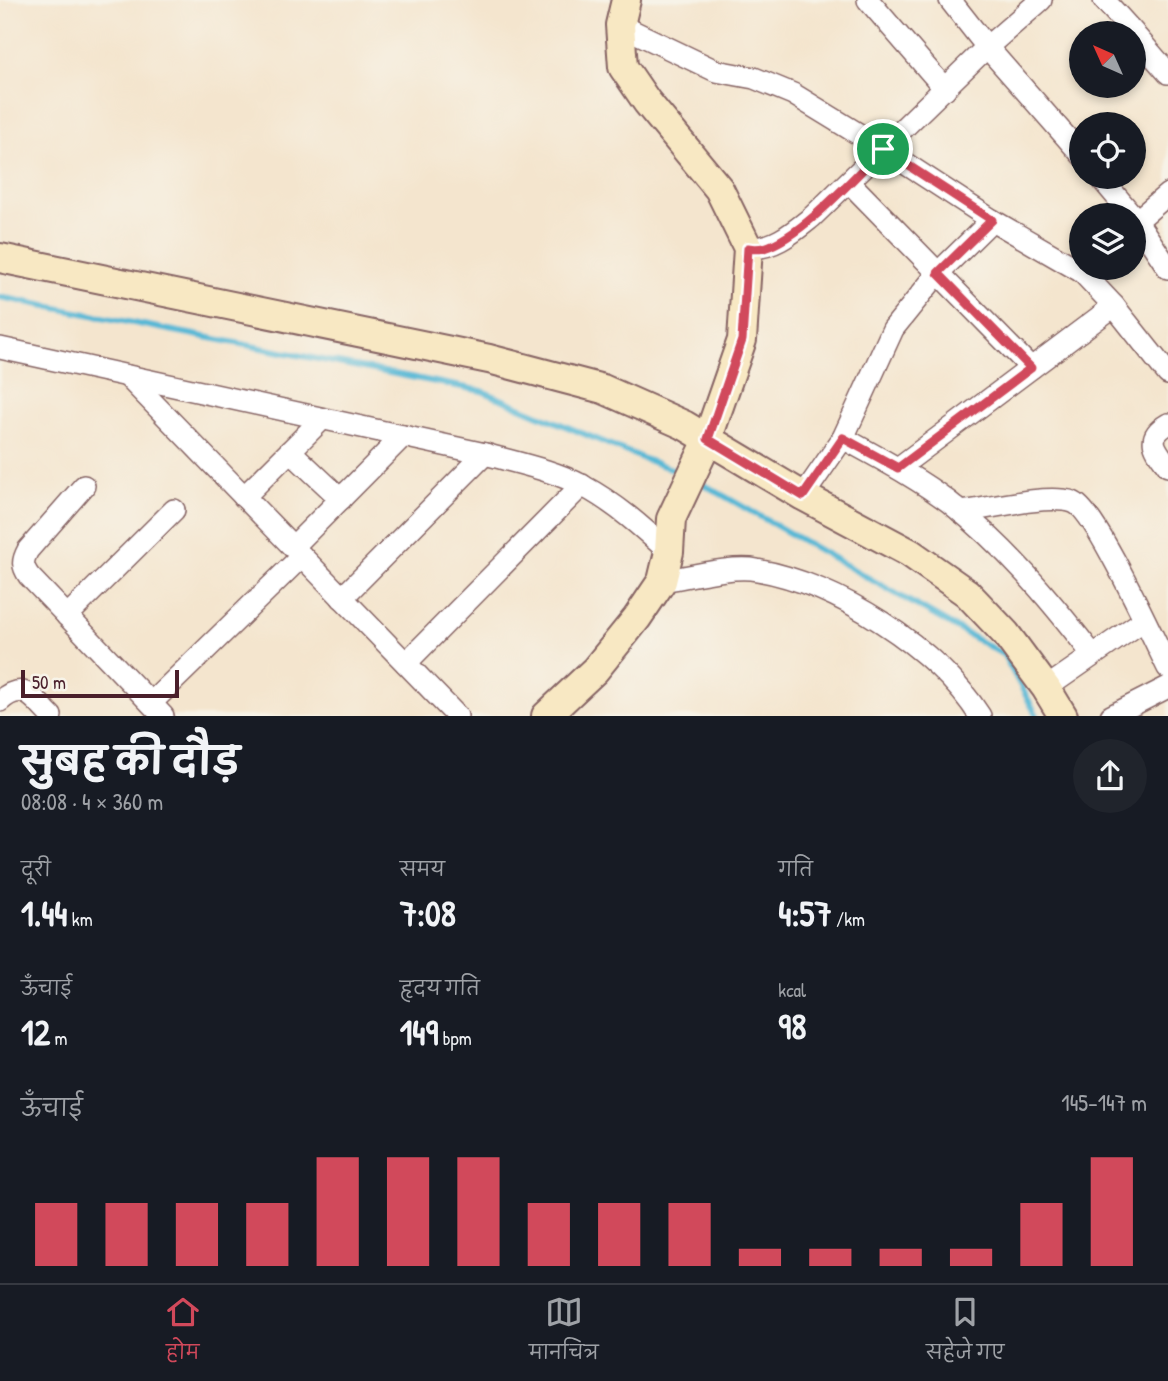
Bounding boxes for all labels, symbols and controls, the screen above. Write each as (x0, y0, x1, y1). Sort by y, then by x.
north arrow (1069, 21, 1146, 98)
map controls (1069, 21, 1146, 280)
button: locate (1069, 112, 1146, 189)
pin (853, 119, 913, 179)
icon: arrive (864, 130, 902, 168)
button: layers (1069, 203, 1146, 280)
scale bar (21, 667, 178, 699)
text: 50 m (32, 669, 66, 695)
text: सुबह की दौड़ (21, 734, 240, 786)
button: share (1073, 739, 1147, 813)
text: 08:08 · 4 × 360 m (21, 786, 163, 817)
text: दूरी (21, 856, 51, 882)
text: समय (400, 856, 445, 882)
text: गति (778, 856, 813, 882)
text: 1.44 (21, 890, 67, 937)
text: 7:08 (400, 890, 456, 937)
text: 4:57 (778, 890, 832, 937)
text: km (67, 906, 93, 932)
text: /km (832, 906, 865, 932)
text: ऊँचाई (21, 975, 72, 1001)
text: हृदय गति (400, 975, 480, 1001)
text: kcal (778, 977, 806, 1003)
text: 98 (778, 1003, 806, 1050)
text: 12 (21, 1009, 50, 1056)
text: 149 (400, 1009, 438, 1056)
text: m (50, 1025, 67, 1051)
text: bpm (438, 1025, 472, 1051)
text: 145–147 m (1061, 1087, 1147, 1118)
text: ऊँचाई (21, 1092, 83, 1123)
tab: होम (164, 1293, 202, 1373)
tab: मानचित्र (529, 1293, 599, 1373)
tab: सहेजे गए (926, 1293, 1004, 1373)

